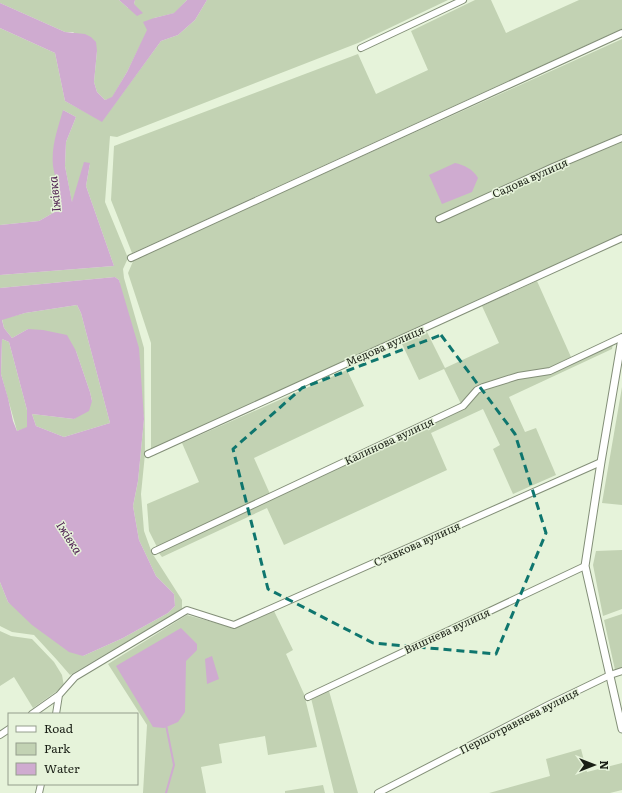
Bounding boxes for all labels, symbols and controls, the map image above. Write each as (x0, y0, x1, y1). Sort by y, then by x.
street label: Садова вулиця (489, 153, 570, 201)
water label: Іжівка (43, 175, 65, 213)
street label: Медова вулиця (343, 320, 427, 370)
street label: Калинова вулиця (341, 412, 436, 468)
water label: Іжівка (52, 517, 87, 558)
street label: Ставкова вулиця (371, 517, 463, 569)
street label: Вишнева вулиця (401, 603, 493, 657)
street label: Першотравнева вулиця (456, 683, 581, 757)
legend (8, 713, 138, 785)
text: Road (44, 719, 74, 737)
text: Park (44, 739, 71, 757)
north arrow (574, 745, 614, 785)
text: Water (44, 759, 80, 777)
text: N (597, 760, 613, 770)

